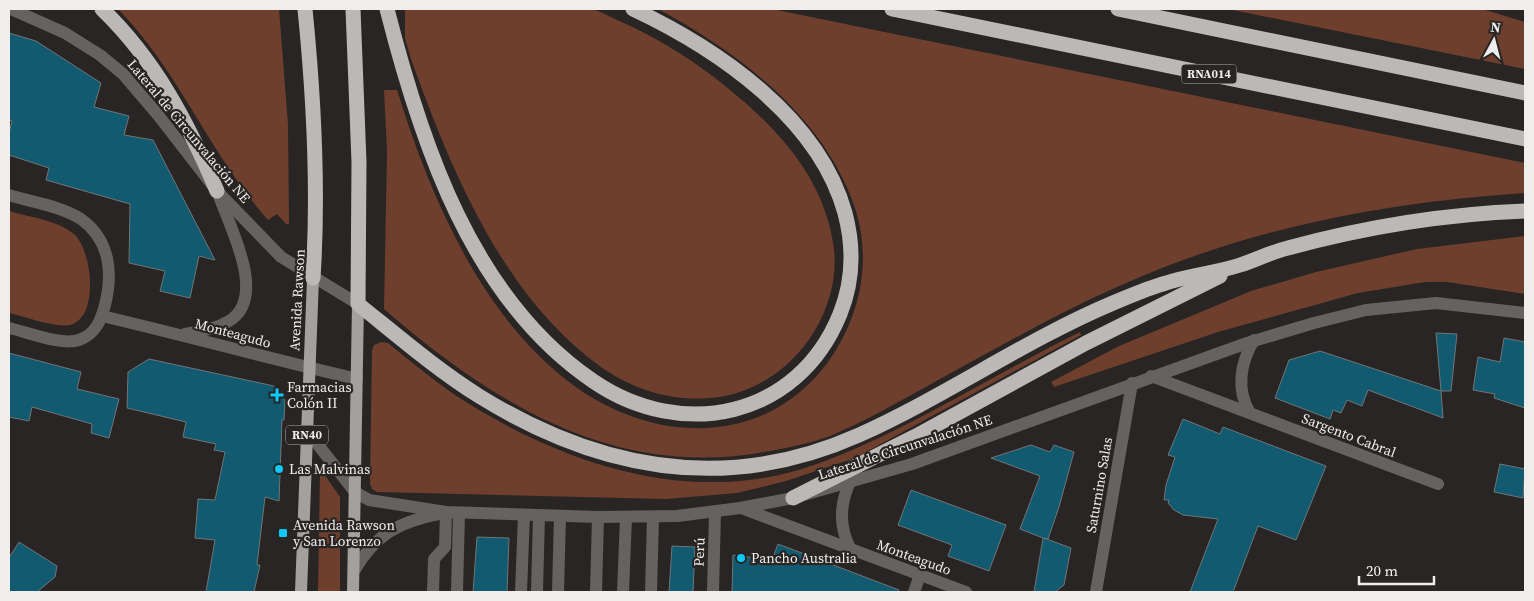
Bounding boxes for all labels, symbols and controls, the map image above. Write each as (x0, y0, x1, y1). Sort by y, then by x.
north arrow (1469, 15, 1519, 65)
text: N (1489, 17, 1502, 38)
street label: Lateral de Circunvalación NE (123, 55, 255, 207)
road number: RNA014 (1182, 64, 1236, 84)
street label: Avenida Rawson (284, 248, 310, 351)
street label: Monteagudo (193, 313, 274, 353)
place label: Farmacias Colón II (287, 377, 351, 413)
marker: Farmacias Colón II (271, 389, 283, 401)
street label: Sargento Cabral (1299, 408, 1399, 462)
street label: Lateral de Circunvalación NE (815, 409, 995, 485)
road number: RN40 (286, 426, 328, 444)
street label: Saturnino Salas (1081, 436, 1117, 534)
place label: Las Malvinas (289, 459, 370, 479)
marker: Las Malvinas (273, 463, 285, 475)
place label: Avenida Rawson y San Lorenzo (293, 515, 396, 551)
marker: Avenida Rawson y San Lorenzo (277, 527, 289, 539)
street label: Monteagudo (874, 534, 954, 580)
street label: Perú (688, 537, 710, 567)
place label: Pancho Australia (751, 548, 858, 568)
marker: Pancho Australia (735, 552, 747, 564)
scale bar (1359, 554, 1434, 586)
text: 20 m (1366, 560, 1398, 581)

